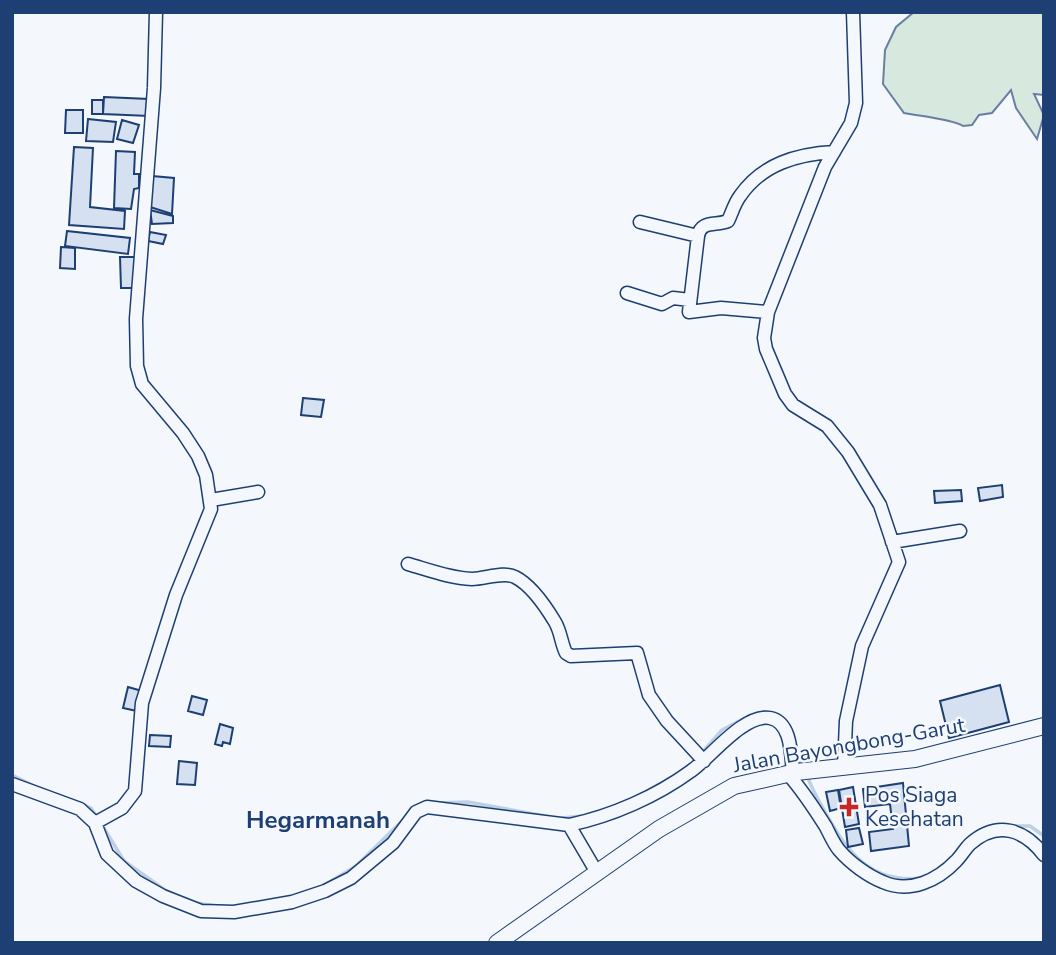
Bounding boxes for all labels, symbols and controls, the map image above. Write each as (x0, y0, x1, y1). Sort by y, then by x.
street label: Jalan Bayongbong-Garut (730, 711, 968, 779)
place label: Pos Siaga Kesehatan (865, 781, 964, 833)
marker: Pos Siaga Kesehatan (839, 797, 859, 817)
district label: Hegarmanah (246, 804, 390, 836)

